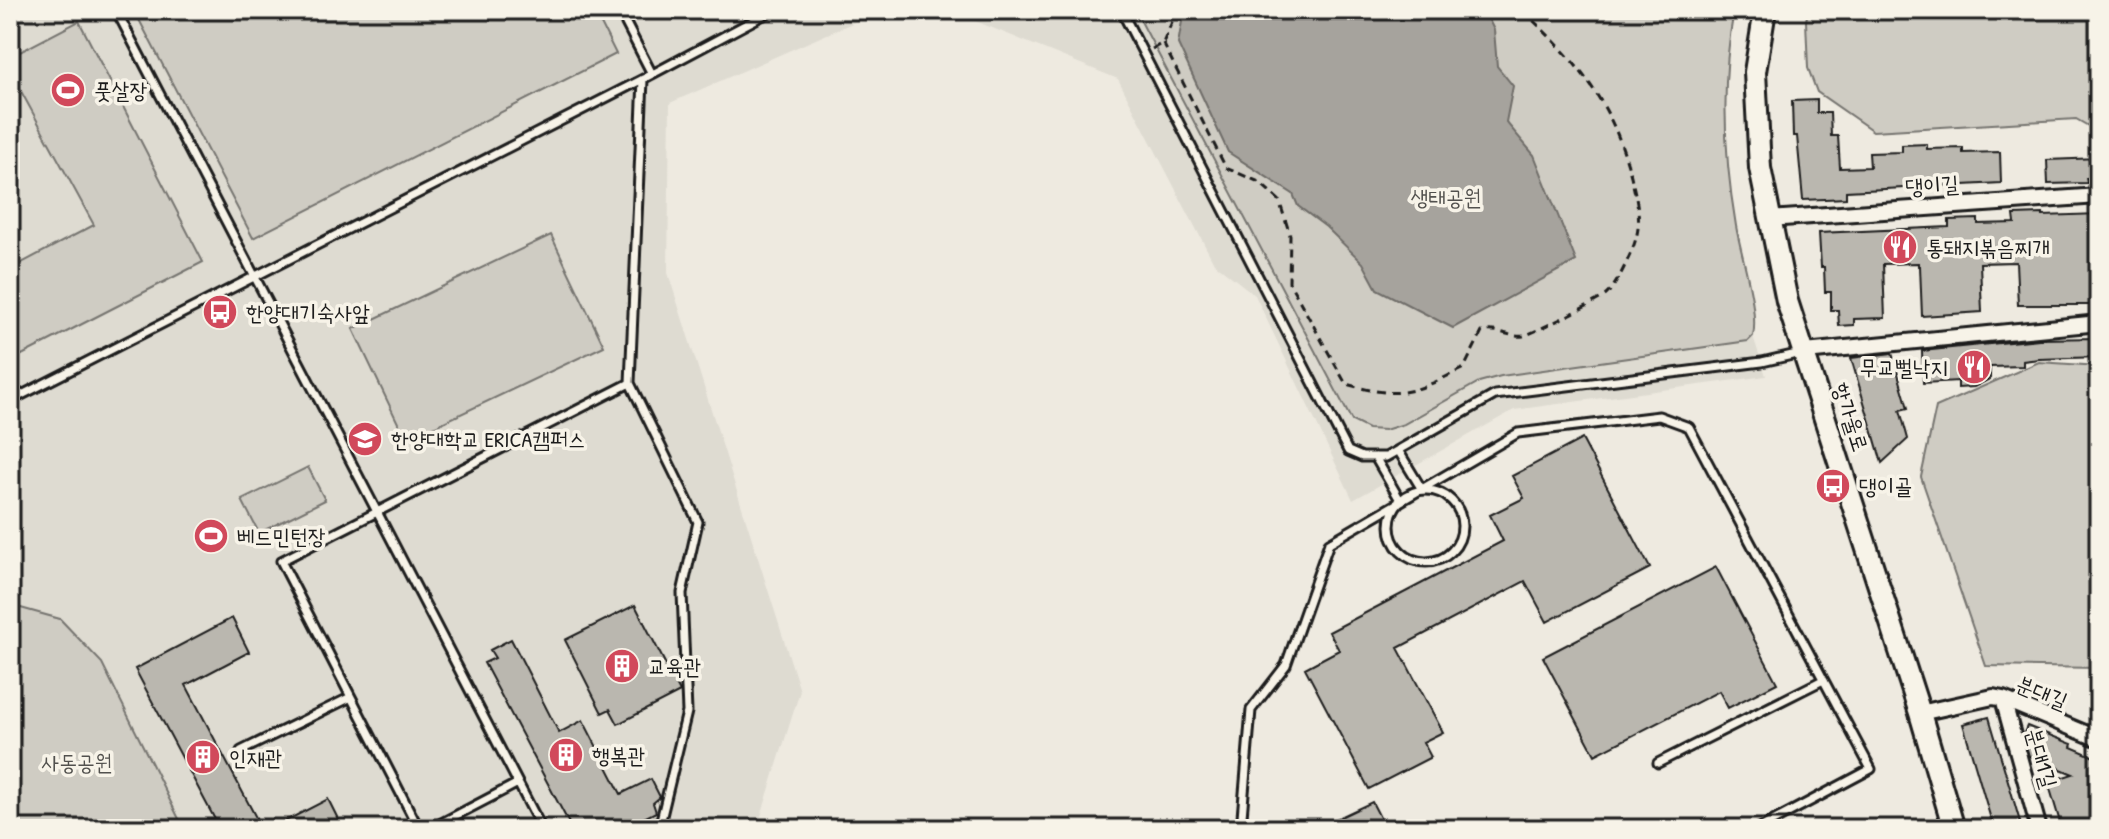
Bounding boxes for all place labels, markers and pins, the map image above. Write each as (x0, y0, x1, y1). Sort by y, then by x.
sports icon: 풋살장 (49, 71, 87, 109)
place label: 풋살장 (94, 75, 147, 105)
restaurant icon: 통돼지볶음찌개 (1881, 228, 1919, 266)
place label: 통돼지볶음찌개 (1926, 232, 2050, 262)
bus stop icon: 한양대기숙사앞 (201, 293, 239, 331)
place label: 한양대기숙사앞 (246, 297, 370, 327)
restaurant icon: 무교뻘낙지 (1955, 348, 1993, 386)
place label: 무교뻘낙지 (1859, 352, 1948, 382)
school or university icon: 한양대학교 ERICA캠퍼스 (346, 420, 384, 458)
place label: 한양대학교 ERICA캠퍼스 (391, 424, 585, 454)
bus stop icon: 댕이골 (1814, 467, 1852, 505)
place label: 댕이골 (1859, 471, 1912, 501)
sports icon: 베드민턴장 (192, 517, 230, 555)
place label: 베드민턴장 (237, 521, 326, 551)
building icon: 교육관 (603, 647, 641, 685)
place label: 교육관 (648, 651, 701, 681)
building icon: 행복관 (547, 736, 585, 774)
building icon: 인재관 (184, 738, 222, 776)
place label: 행복관 (592, 740, 645, 770)
place label: 인재관 (229, 742, 282, 772)

